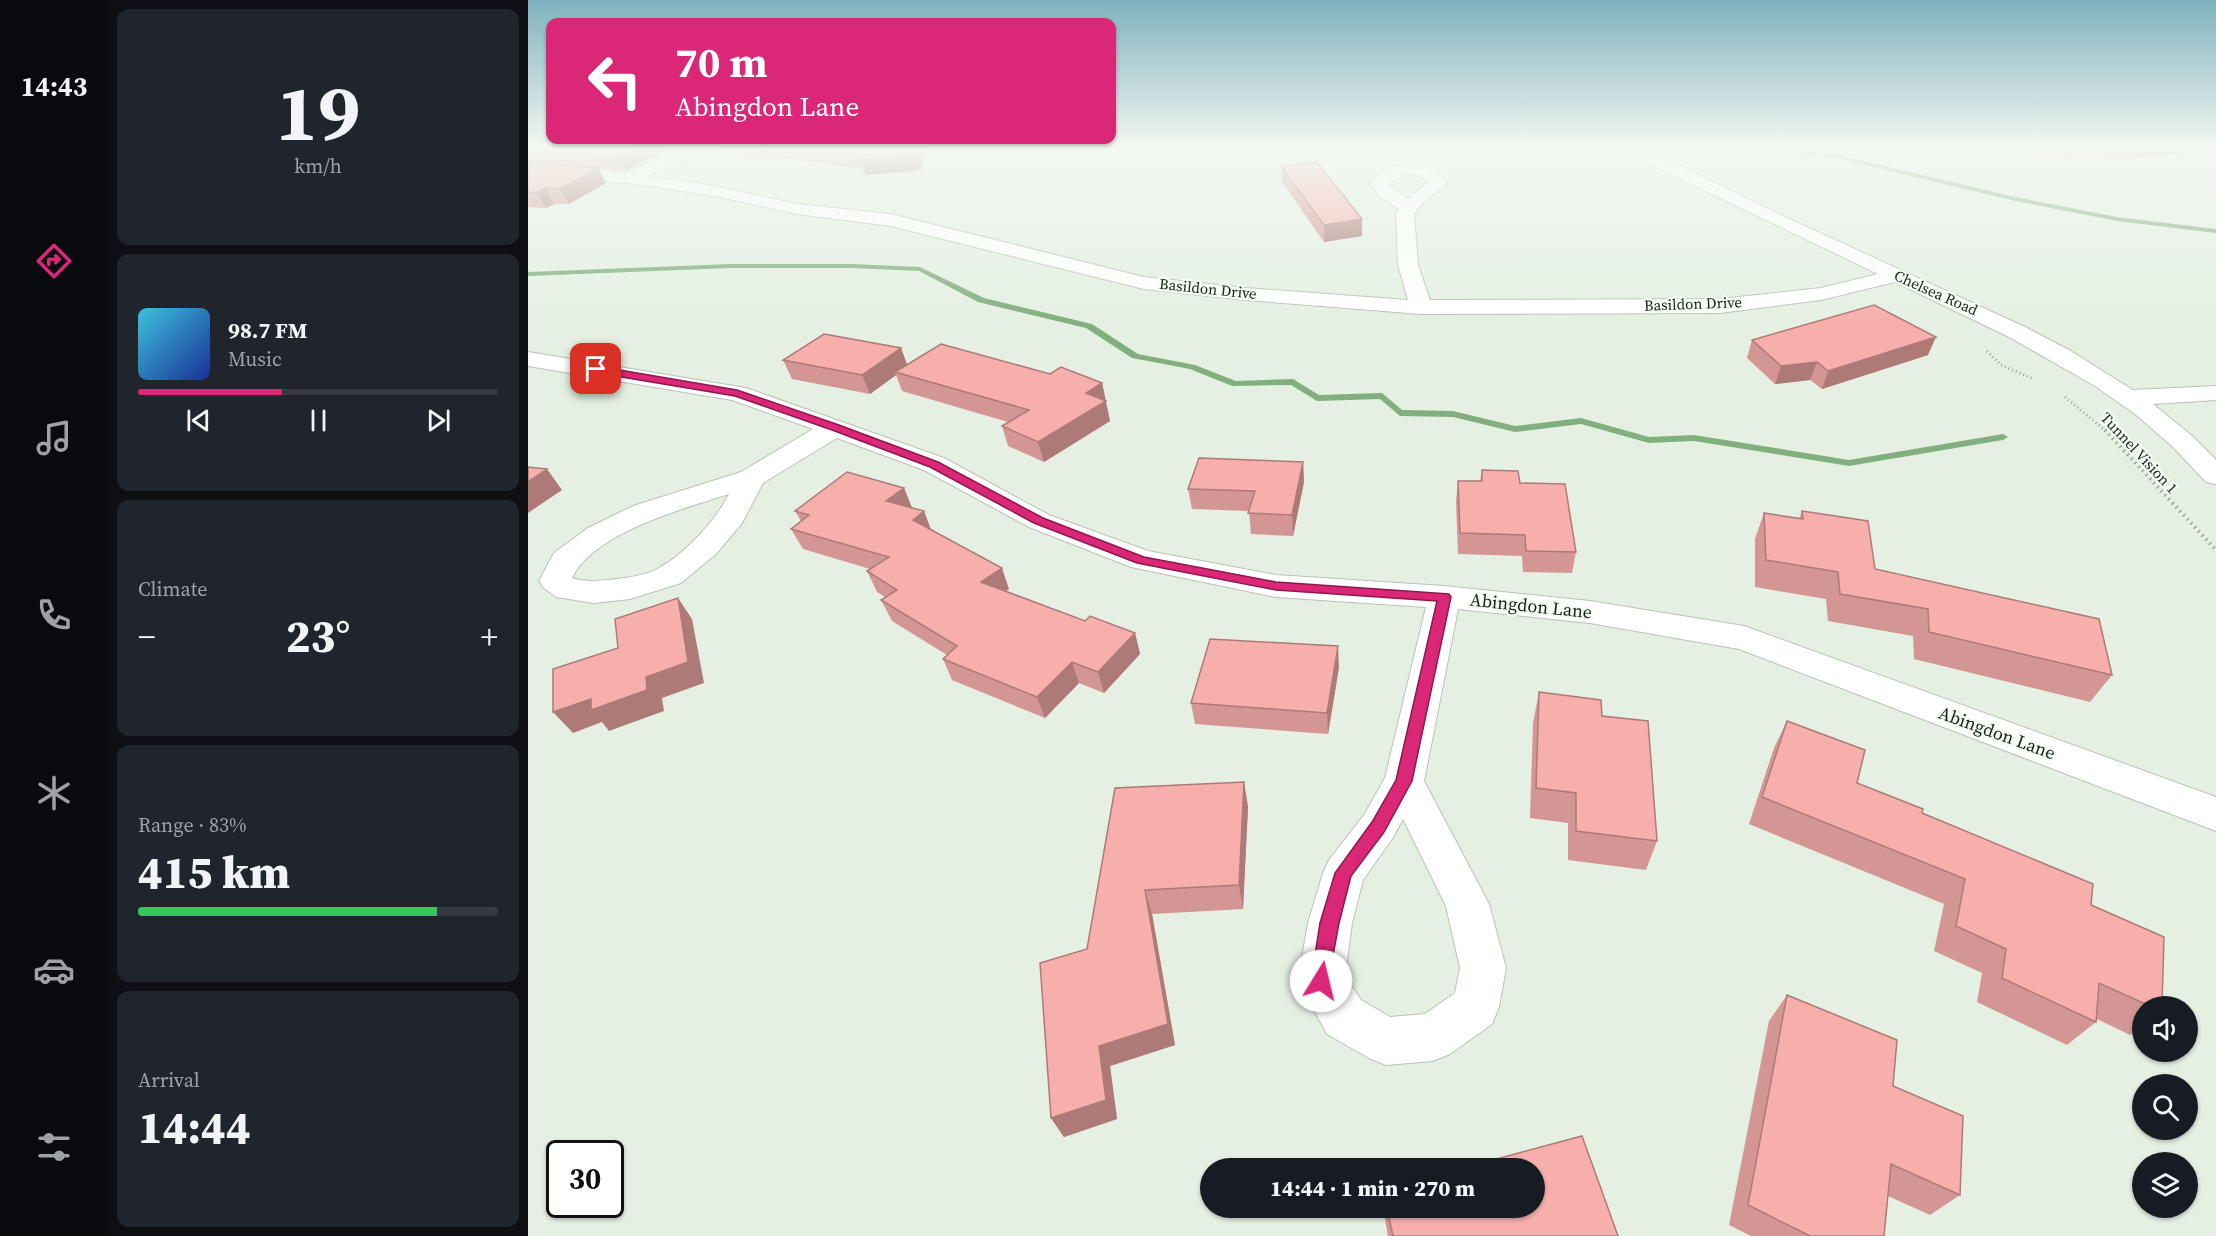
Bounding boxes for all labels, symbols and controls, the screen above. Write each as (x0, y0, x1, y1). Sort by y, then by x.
text: 70 m (675, 33, 768, 91)
icon: left (576, 42, 654, 120)
text: 19 (276, 59, 360, 166)
text: 14:43 (21, 68, 87, 105)
text: Abingdon Lane (675, 88, 859, 125)
text: km/h (294, 152, 342, 180)
icon: directions (33, 240, 75, 282)
street label: Chelsea Road (1891, 265, 1982, 321)
street label: Basildon Drive (1158, 273, 1258, 304)
street label: Basildon Drive (1644, 291, 1743, 316)
text: 98.7 FM (228, 315, 307, 345)
pin (570, 343, 621, 394)
text: Music (228, 345, 282, 373)
icon: arrive (579, 352, 612, 385)
icon: previous (182, 404, 215, 437)
icon: pause (302, 404, 335, 437)
icon: next (422, 404, 455, 437)
street label: Tunnel Vision 1 (2096, 407, 2183, 498)
icon: music (33, 417, 75, 459)
text: Climate (138, 575, 207, 603)
street label: Abingdon Lane (1469, 587, 1593, 624)
icon: phone (33, 594, 75, 636)
text: 23° (286, 605, 350, 667)
text: − (138, 614, 156, 659)
text: + (480, 614, 498, 659)
street label: Abingdon Lane (1935, 700, 2059, 765)
icon: climate (33, 772, 75, 814)
text: Range · 83% (138, 811, 247, 839)
text: 415 km (138, 841, 290, 903)
icon: car (33, 949, 75, 991)
position arrow (1289, 949, 1353, 1013)
map controls (2132, 996, 2198, 1218)
button: sound (2132, 996, 2198, 1062)
text: Arrival (138, 1066, 200, 1094)
button: search (2132, 1074, 2198, 1140)
text: 14:44 (138, 1096, 251, 1158)
icon: filters (33, 1126, 75, 1168)
speed limit sign: 30 (546, 1140, 624, 1218)
button: layers (2132, 1152, 2198, 1218)
text: 14:44 · 1 min · 270 m (1270, 1173, 1475, 1203)

